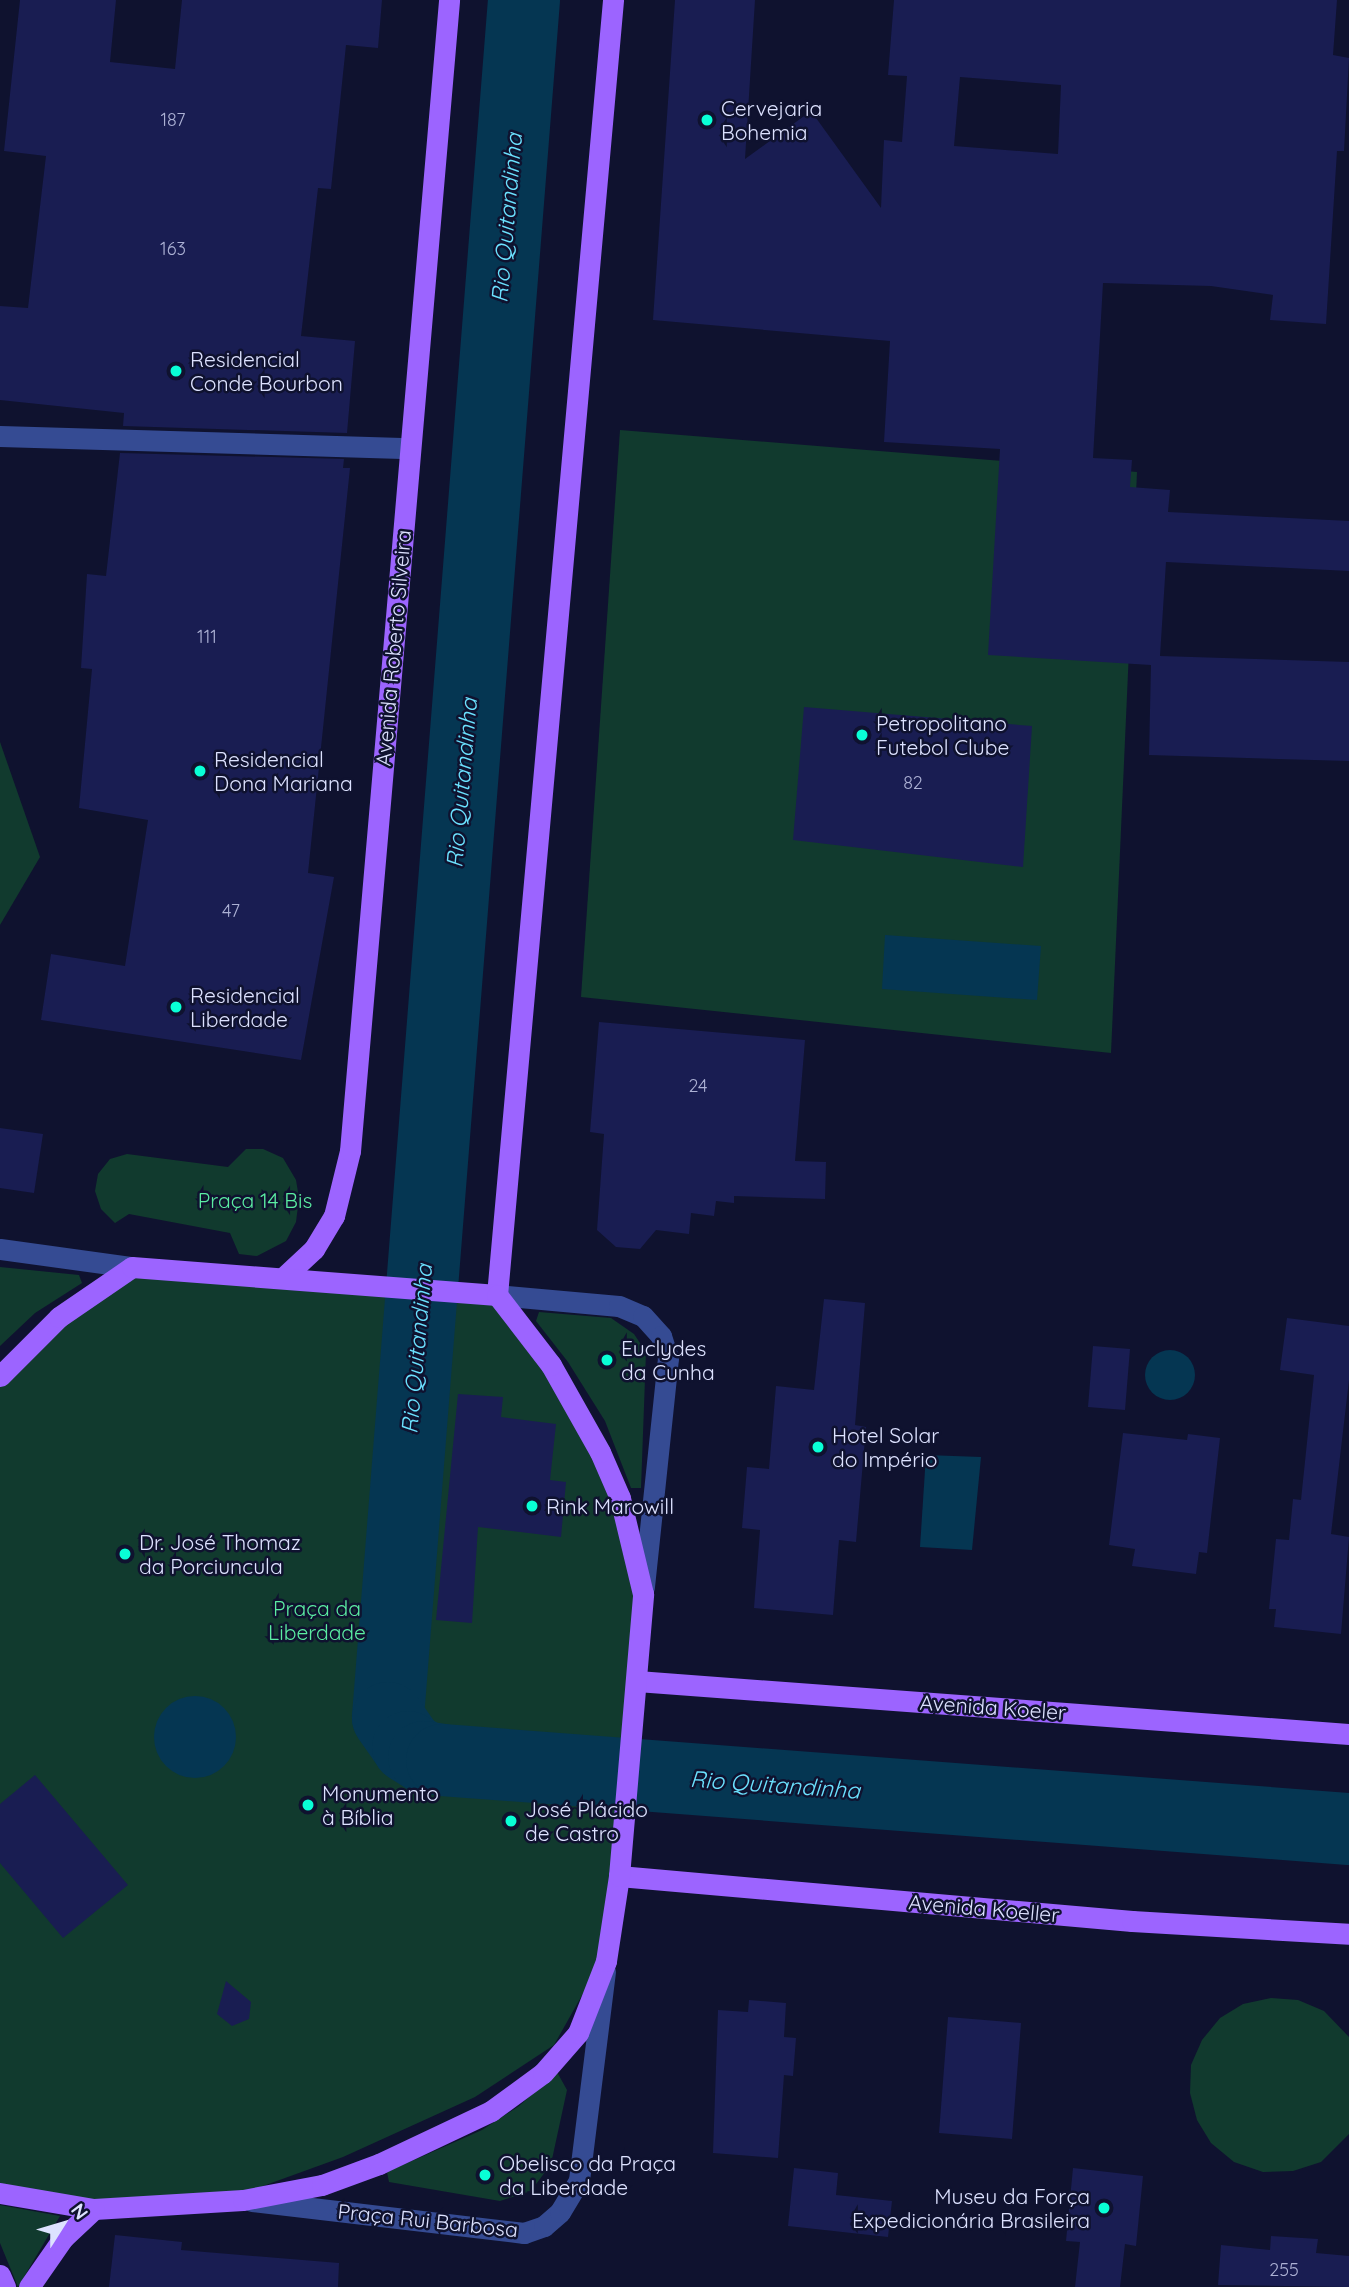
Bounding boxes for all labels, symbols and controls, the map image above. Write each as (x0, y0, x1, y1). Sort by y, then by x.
place label: Cervejaria Bohemia (721, 95, 822, 145)
house number: 187 (160, 109, 186, 131)
marker: Cervejaria Bohemia (699, 112, 715, 128)
water label: Rio Quitandinha (486, 132, 528, 304)
house number: 163 (160, 238, 186, 260)
place label: Residencial Conde Bourbon (190, 346, 343, 396)
marker: Residencial Conde Bourbon (168, 363, 184, 379)
street label: Avenida Roberto Silveira (370, 529, 416, 767)
house number: 111 (197, 626, 217, 648)
water label: Rio Quitandinha (441, 697, 483, 869)
place label: Petropolitano Futebol Clube (876, 710, 1009, 760)
marker: Petropolitano Futebol Clube (854, 727, 870, 743)
place label: Residencial Dona Mariana (214, 746, 353, 796)
marker: Residencial Dona Mariana (192, 763, 208, 779)
house number: 82 (903, 772, 923, 794)
house number: 47 (222, 900, 240, 922)
place label: Residencial Liberdade (190, 982, 300, 1032)
marker: Residencial Liberdade (168, 999, 184, 1015)
house number: 24 (688, 1075, 708, 1097)
park label: Praça 14 Bis (198, 1187, 312, 1213)
water label: Rio Quitandinha (396, 1263, 438, 1435)
place label: Euclydes da Cunha (621, 1335, 715, 1385)
marker: Euclydes da Cunha (599, 1352, 615, 1368)
place label: Hotel Solar do Império (832, 1422, 939, 1472)
marker: Hotel Solar do Império (810, 1439, 826, 1455)
place label: Rink Marowill (546, 1493, 674, 1519)
marker: Rink Marowill (524, 1498, 540, 1514)
place label: Dr. José Thomaz da Porciuncula (139, 1529, 301, 1579)
marker: Dr. José Thomaz da Porciuncula (117, 1546, 133, 1562)
park label: Praça da Liberdade (268, 1595, 366, 1645)
street label: Avenida Koeler (919, 1689, 1067, 1725)
water label: Rio Quitandinha (689, 1765, 861, 1805)
place label: Monumento à Bíblia (322, 1780, 439, 1830)
place label: José Plácido de Castro (525, 1796, 648, 1846)
marker: Monumento à Bíblia (300, 1797, 316, 1813)
marker: José Plácido de Castro (503, 1813, 519, 1829)
street label: Avenida Koeller (908, 1889, 1060, 1927)
place label: Obelisco da Praça da Liberdade (499, 2150, 676, 2200)
marker: Obelisco da Praça da Liberdade (477, 2167, 493, 2183)
place label: Museu da Força Expedicionária Brasileira (852, 2183, 1090, 2233)
north arrow (28, 2189, 98, 2259)
street label: Praça Rui Barbosa (337, 2198, 519, 2242)
text: N (66, 2199, 94, 2224)
marker: Museu da Força Expedicionária Brasileira (1096, 2200, 1112, 2216)
house number: 255 (1269, 2259, 1299, 2281)

